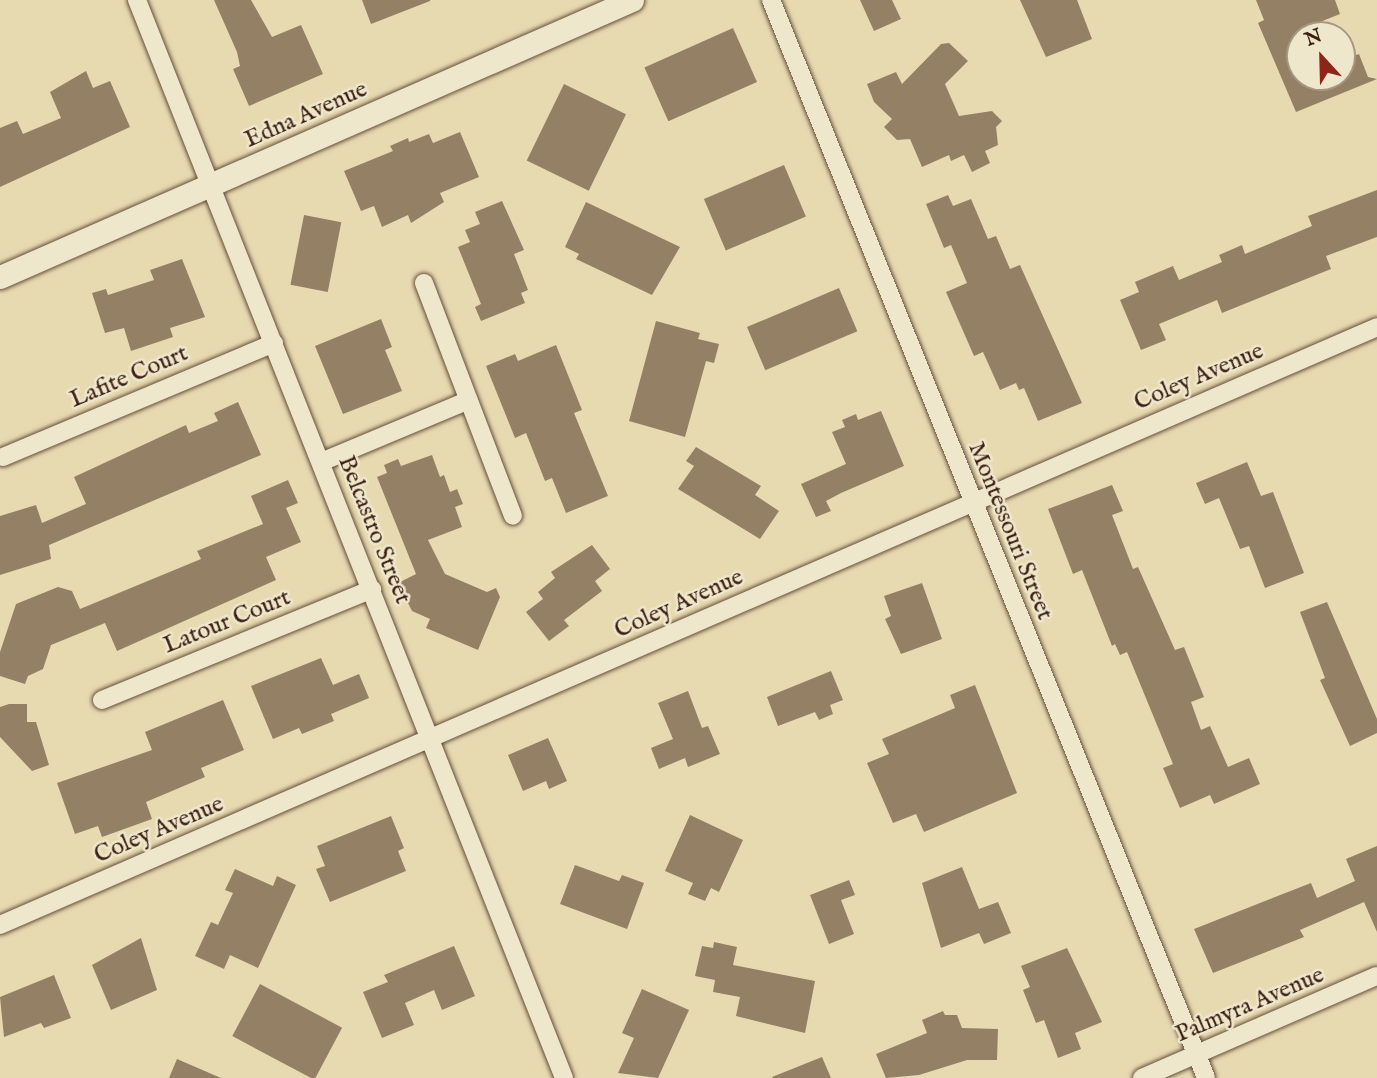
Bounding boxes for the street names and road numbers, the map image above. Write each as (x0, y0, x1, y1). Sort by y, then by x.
street label: Edna Avenue (240, 75, 372, 155)
street label: Coley Avenue (1130, 337, 1268, 417)
street label: Lafite Court (66, 339, 192, 415)
street label: Montessouri Street (961, 438, 1059, 624)
street label: Belcastro Street (331, 452, 417, 608)
street label: Coley Avenue (610, 563, 748, 645)
street label: Latour Court (159, 583, 295, 661)
street label: Coley Avenue (90, 790, 228, 870)
street label: Palmyra Avenue (1171, 961, 1329, 1049)

